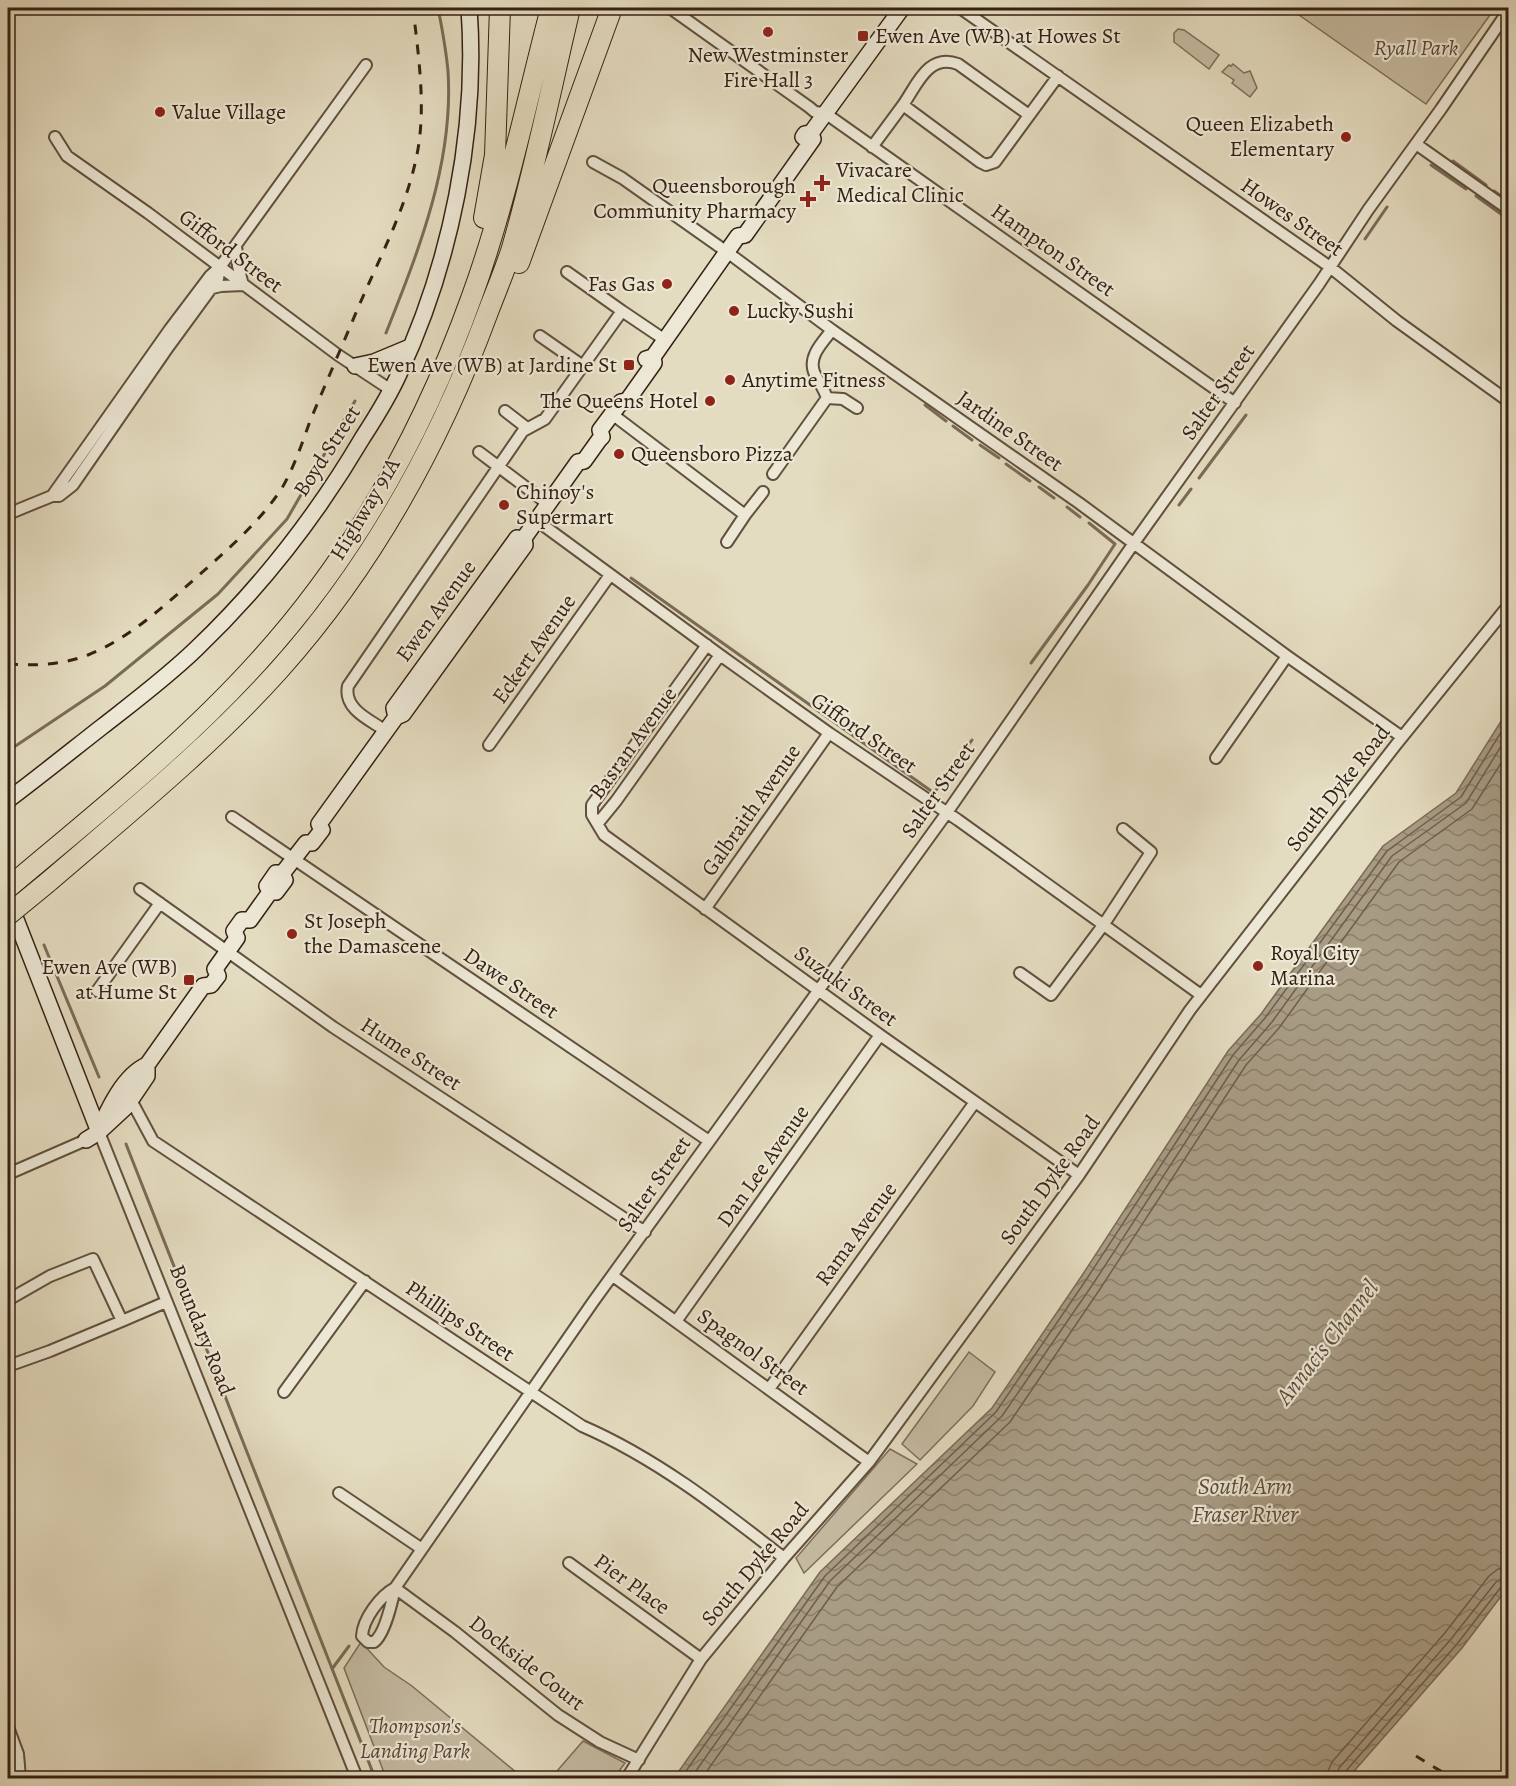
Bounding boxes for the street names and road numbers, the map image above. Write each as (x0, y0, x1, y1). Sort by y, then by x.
street label: Howes Street (1235, 171, 1349, 263)
street label: Hampton Street (985, 196, 1121, 304)
street label: Gifford Street (173, 202, 289, 300)
street label: Salter Street (1174, 338, 1262, 446)
street label: Jardine Street (951, 383, 1069, 479)
street label: Boyd Street (286, 400, 368, 502)
street label: Highway 91A (323, 451, 408, 566)
street label: Ewen Avenue (389, 554, 483, 668)
street label: Eckert Avenue (485, 588, 583, 710)
street label: Basran Avenue (582, 681, 684, 805)
street label: Gifford Street (805, 685, 923, 781)
street label: South Dyke Road (1279, 718, 1397, 858)
street label: Salter Street (894, 736, 982, 844)
street label: Galbraith Avenue (694, 738, 808, 882)
street label: Suzuki Street (788, 938, 904, 1034)
street label: Dawe Street (458, 940, 564, 1026)
street label: Hume Street (355, 1010, 467, 1098)
street label: Dan Lee Avenue (710, 1099, 816, 1233)
street label: South Dyke Road (993, 1109, 1107, 1251)
street label: Salter Street (610, 1130, 698, 1238)
street label: Rama Avenue (808, 1176, 904, 1292)
street label: Boundary Road (162, 1260, 242, 1400)
street label: Phillips Street (399, 1273, 521, 1369)
street label: Spagnol Street (691, 1301, 815, 1403)
street label: South Dyke Road (694, 1495, 816, 1632)
street label: Pier Place (588, 1546, 676, 1622)
street label: Dockside Court (463, 1608, 591, 1718)

